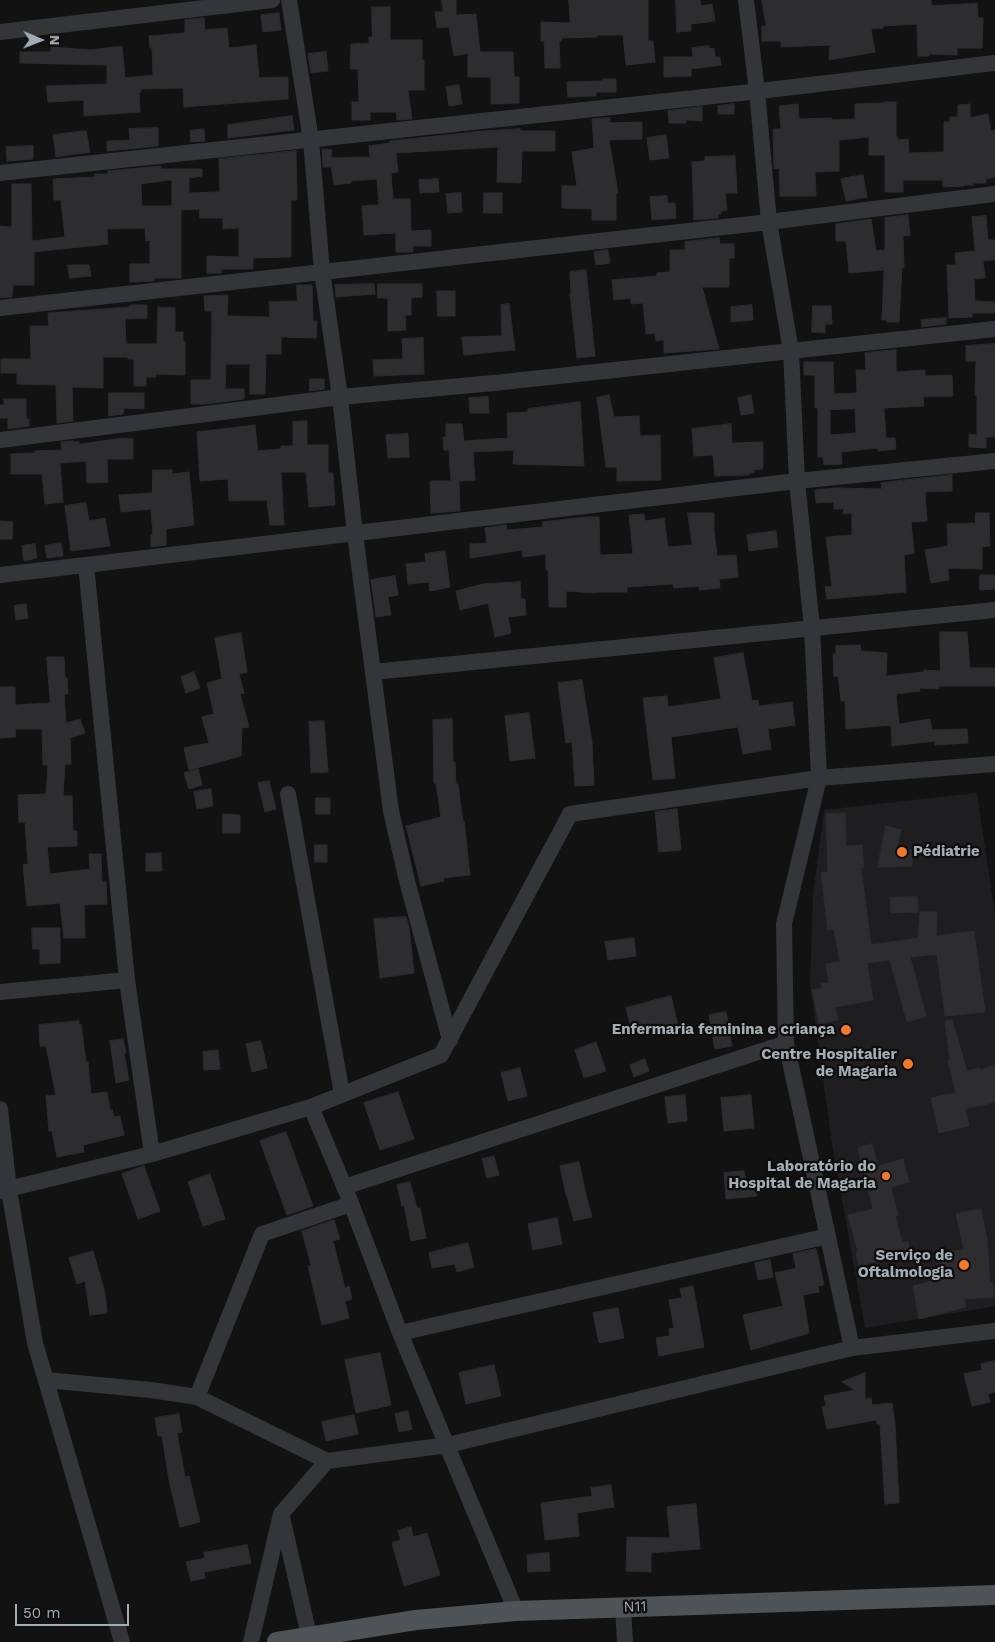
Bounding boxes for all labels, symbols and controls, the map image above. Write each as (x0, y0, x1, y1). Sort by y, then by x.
north arrow (15, 15, 65, 65)
text: N (47, 35, 63, 46)
place label: Pédiatrie (913, 843, 980, 861)
marker: Pédiatrie (895, 845, 909, 859)
place label: Enfermaria feminina e criança (612, 1021, 835, 1039)
marker: Enfermaria feminina e criança (839, 1023, 853, 1037)
place label: Centre Hospitalier de Magaria (761, 1046, 897, 1081)
marker: Centre Hospitalier de Magaria (901, 1057, 915, 1071)
place label: Laboratório do Hospital de Magaria (728, 1158, 876, 1193)
marker: Laboratório do Hospital de Magaria (880, 1170, 892, 1182)
place label: Serviço de Oftalmologia (858, 1247, 953, 1282)
marker: Serviço de Oftalmologia (957, 1258, 971, 1272)
scale bar (18, 1594, 131, 1626)
street label: N11 (623, 1598, 647, 1616)
text: 50 m (23, 1604, 60, 1622)

